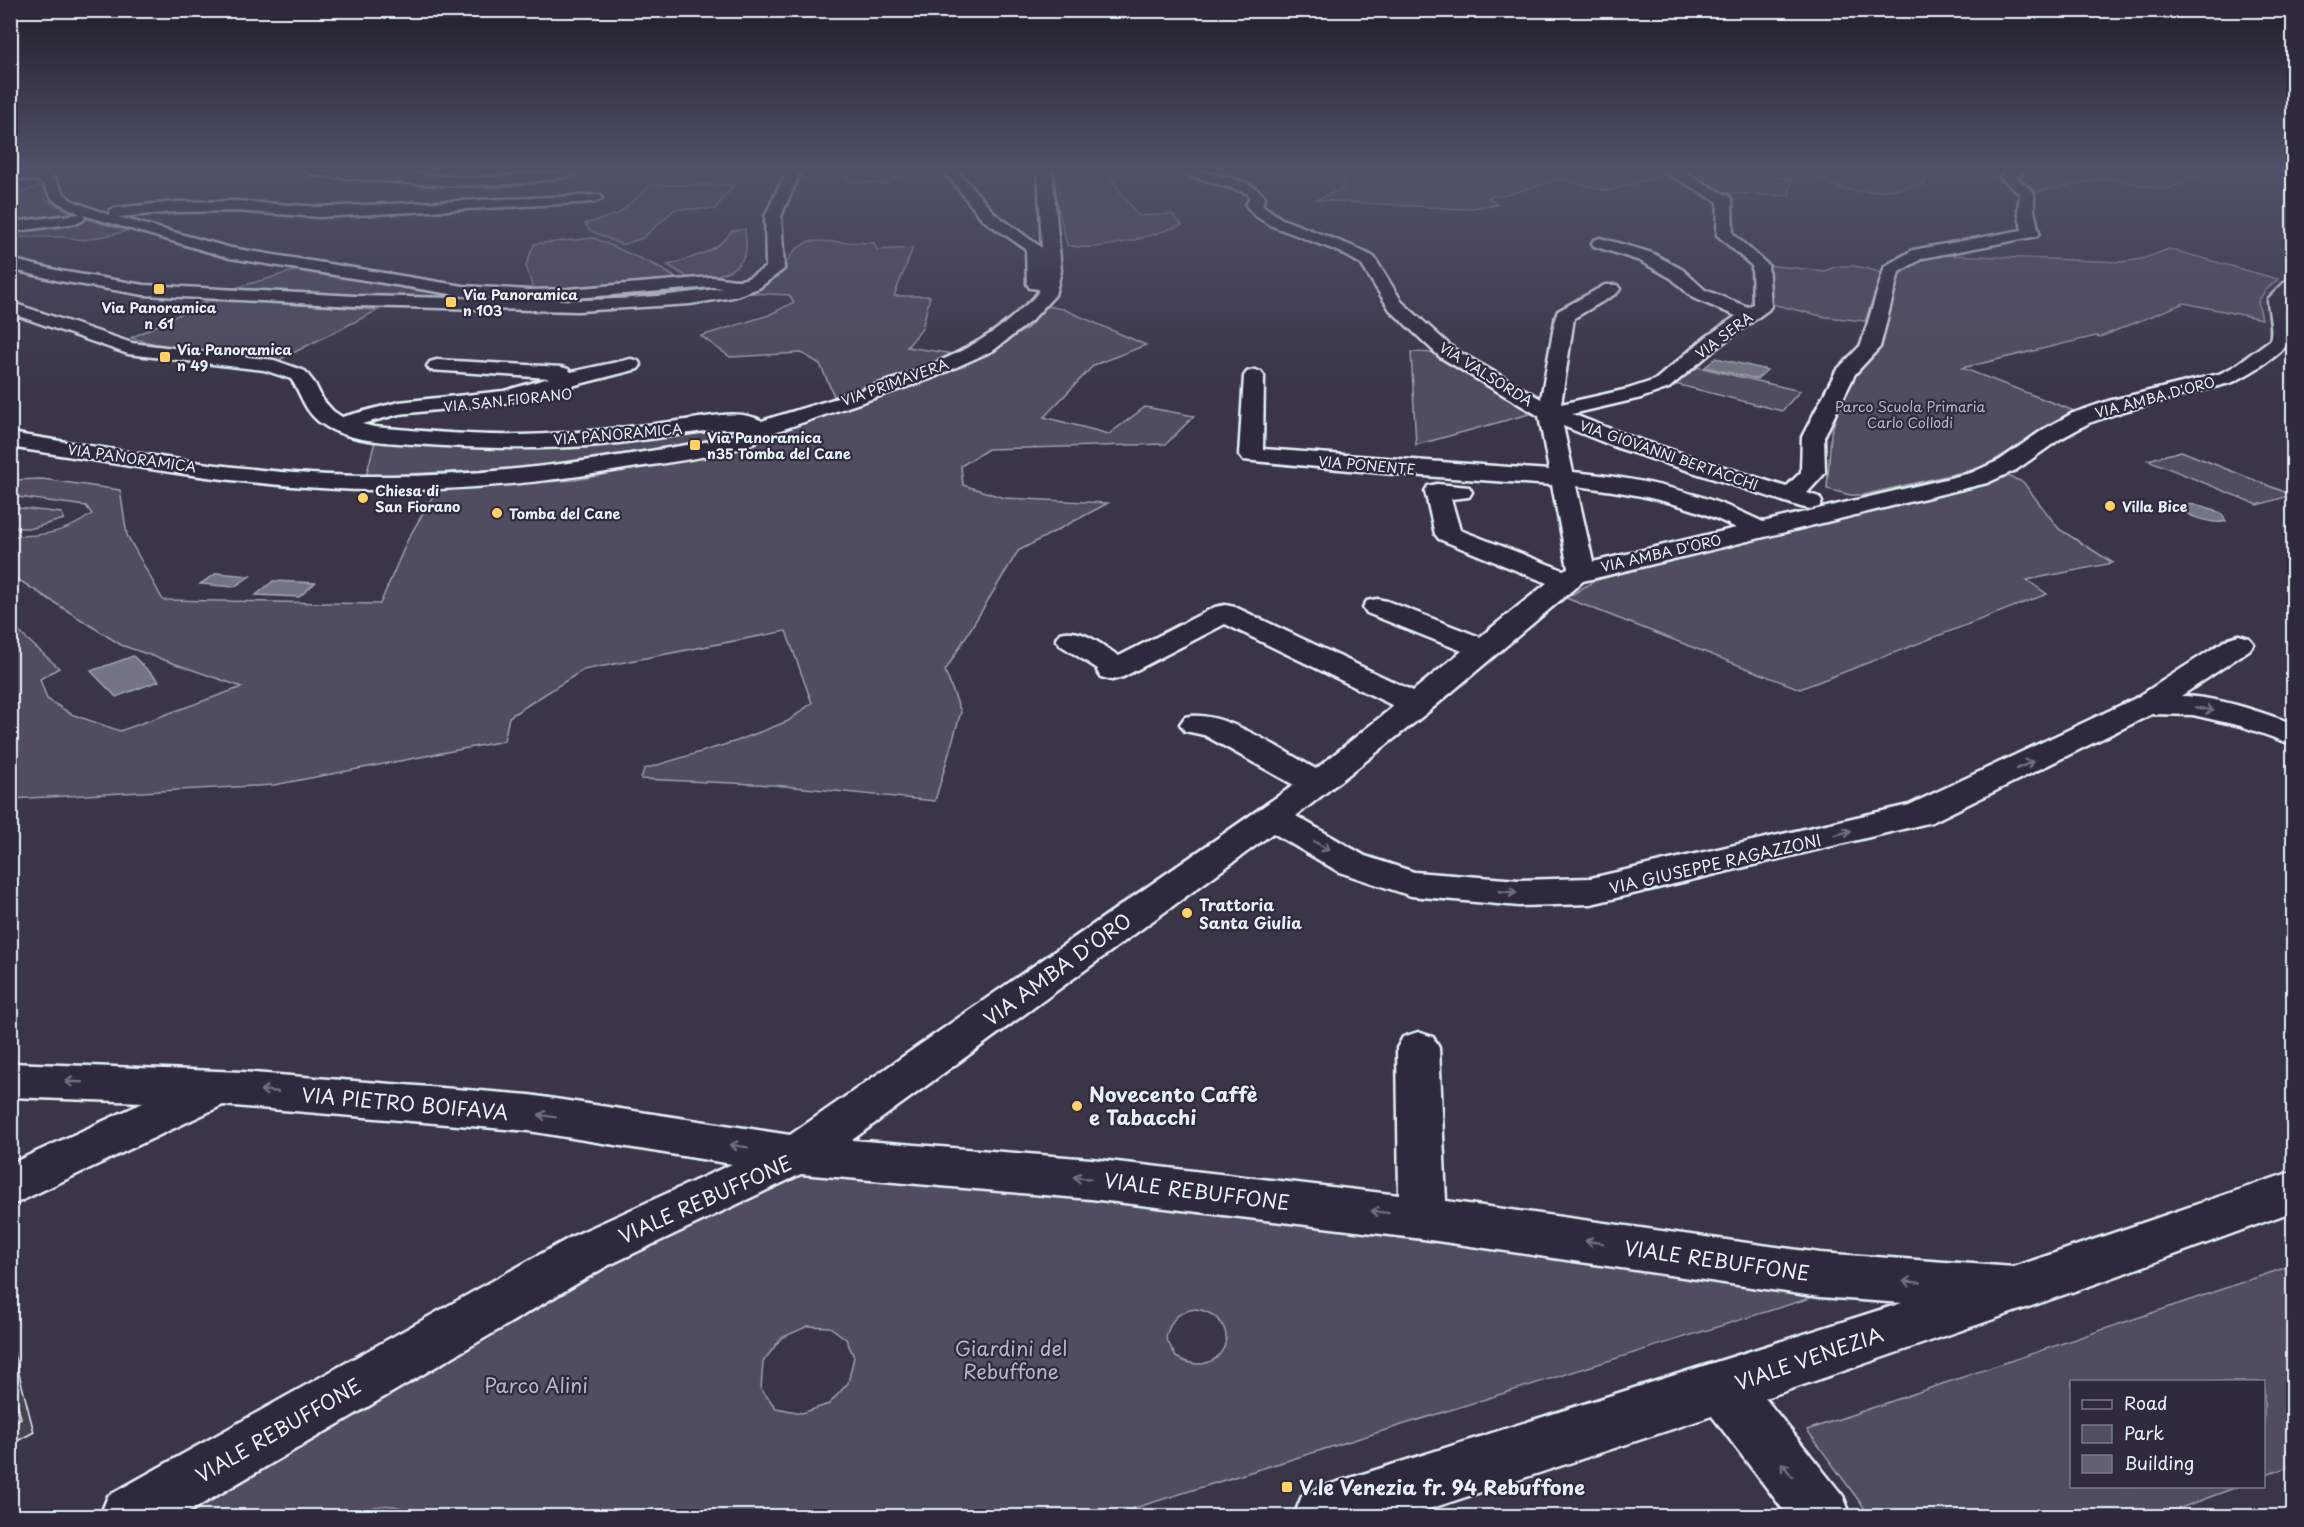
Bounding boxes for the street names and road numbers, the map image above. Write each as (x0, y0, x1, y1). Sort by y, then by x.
street label: VIA SERA (1691, 306, 1757, 364)
street label: VIA VALSORDA (1435, 337, 1537, 411)
street label: VIA PRIMAVERA (838, 353, 952, 411)
street label: VIA AMBA D'ORO (2093, 371, 2217, 423)
street label: VIA SAN FIORANO (443, 383, 573, 417)
street label: VIA GIOVANNI BERTACCHI (1577, 415, 1761, 495)
street label: VIA PANORAMICA (553, 418, 684, 450)
street label: VIA PANORAMICA (66, 439, 198, 477)
street label: VIA PONENTE (1318, 450, 1417, 480)
street label: VIA AMBA D'ORO (1599, 529, 1723, 577)
street label: VIA GIUSEPPE RAGAZZONI (1607, 827, 1823, 899)
street label: VIA AMBA D'ORO (977, 905, 1137, 1033)
street label: VIA PIETRO BOIFAVA (300, 1079, 510, 1127)
street label: VIALE REBUFFONE (614, 1147, 796, 1251)
street label: VIALE REBUFFONE (1102, 1165, 1292, 1217)
street label: VIALE REBUFFONE (1622, 1232, 1812, 1288)
street label: VIALE VENEZIA (1731, 1319, 1887, 1397)
street label: VIALE REBUFFONE (190, 1370, 366, 1490)

